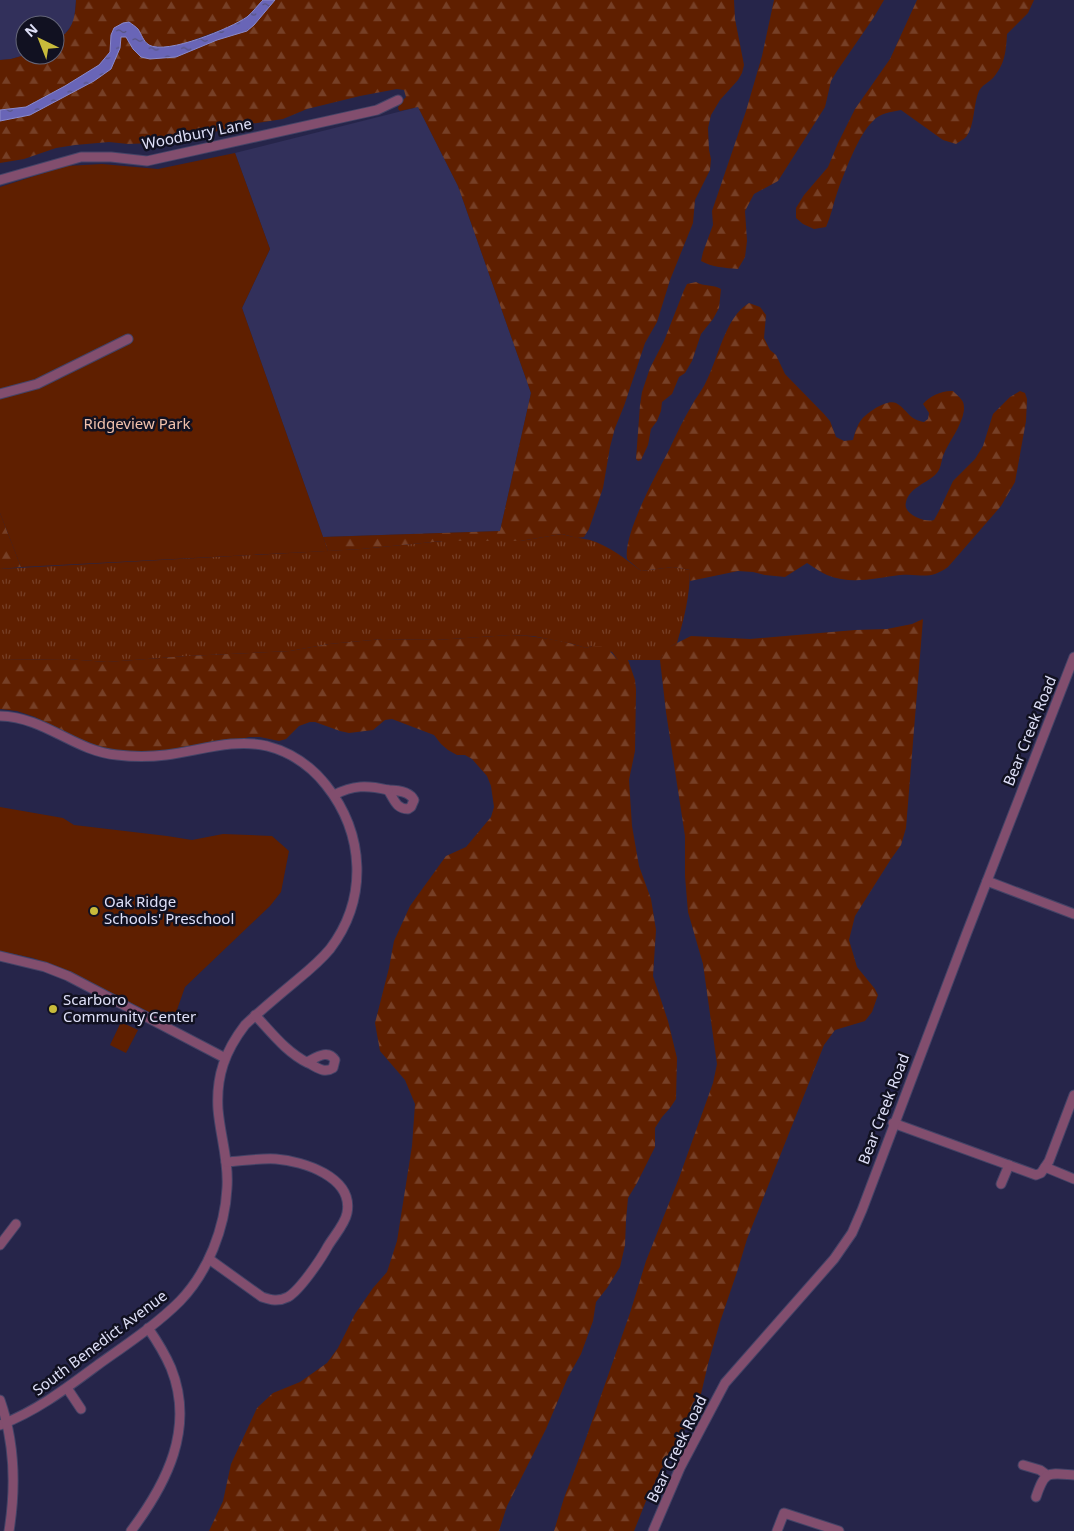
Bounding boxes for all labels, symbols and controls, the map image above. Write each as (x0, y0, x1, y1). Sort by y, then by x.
north arrow (15, 15, 65, 65)
text: N (20, 19, 41, 41)
street label: Woodbury Lane (140, 113, 253, 153)
park label: Ridgeview Park (84, 413, 190, 433)
street label: Bear Creek Road (998, 673, 1060, 789)
place label: Oak Ridge Schools' Preschool (104, 891, 234, 928)
marker: Oak Ridge Schools' Preschool (88, 905, 100, 917)
place label: Scarboro Community Center (63, 989, 196, 1026)
marker: Scarboro Community Center (47, 1003, 59, 1015)
street label: Bear Creek Road (853, 1050, 913, 1167)
street label: South Benedict Avenue (28, 1285, 171, 1399)
street label: Bear Creek Road (641, 1392, 711, 1506)

